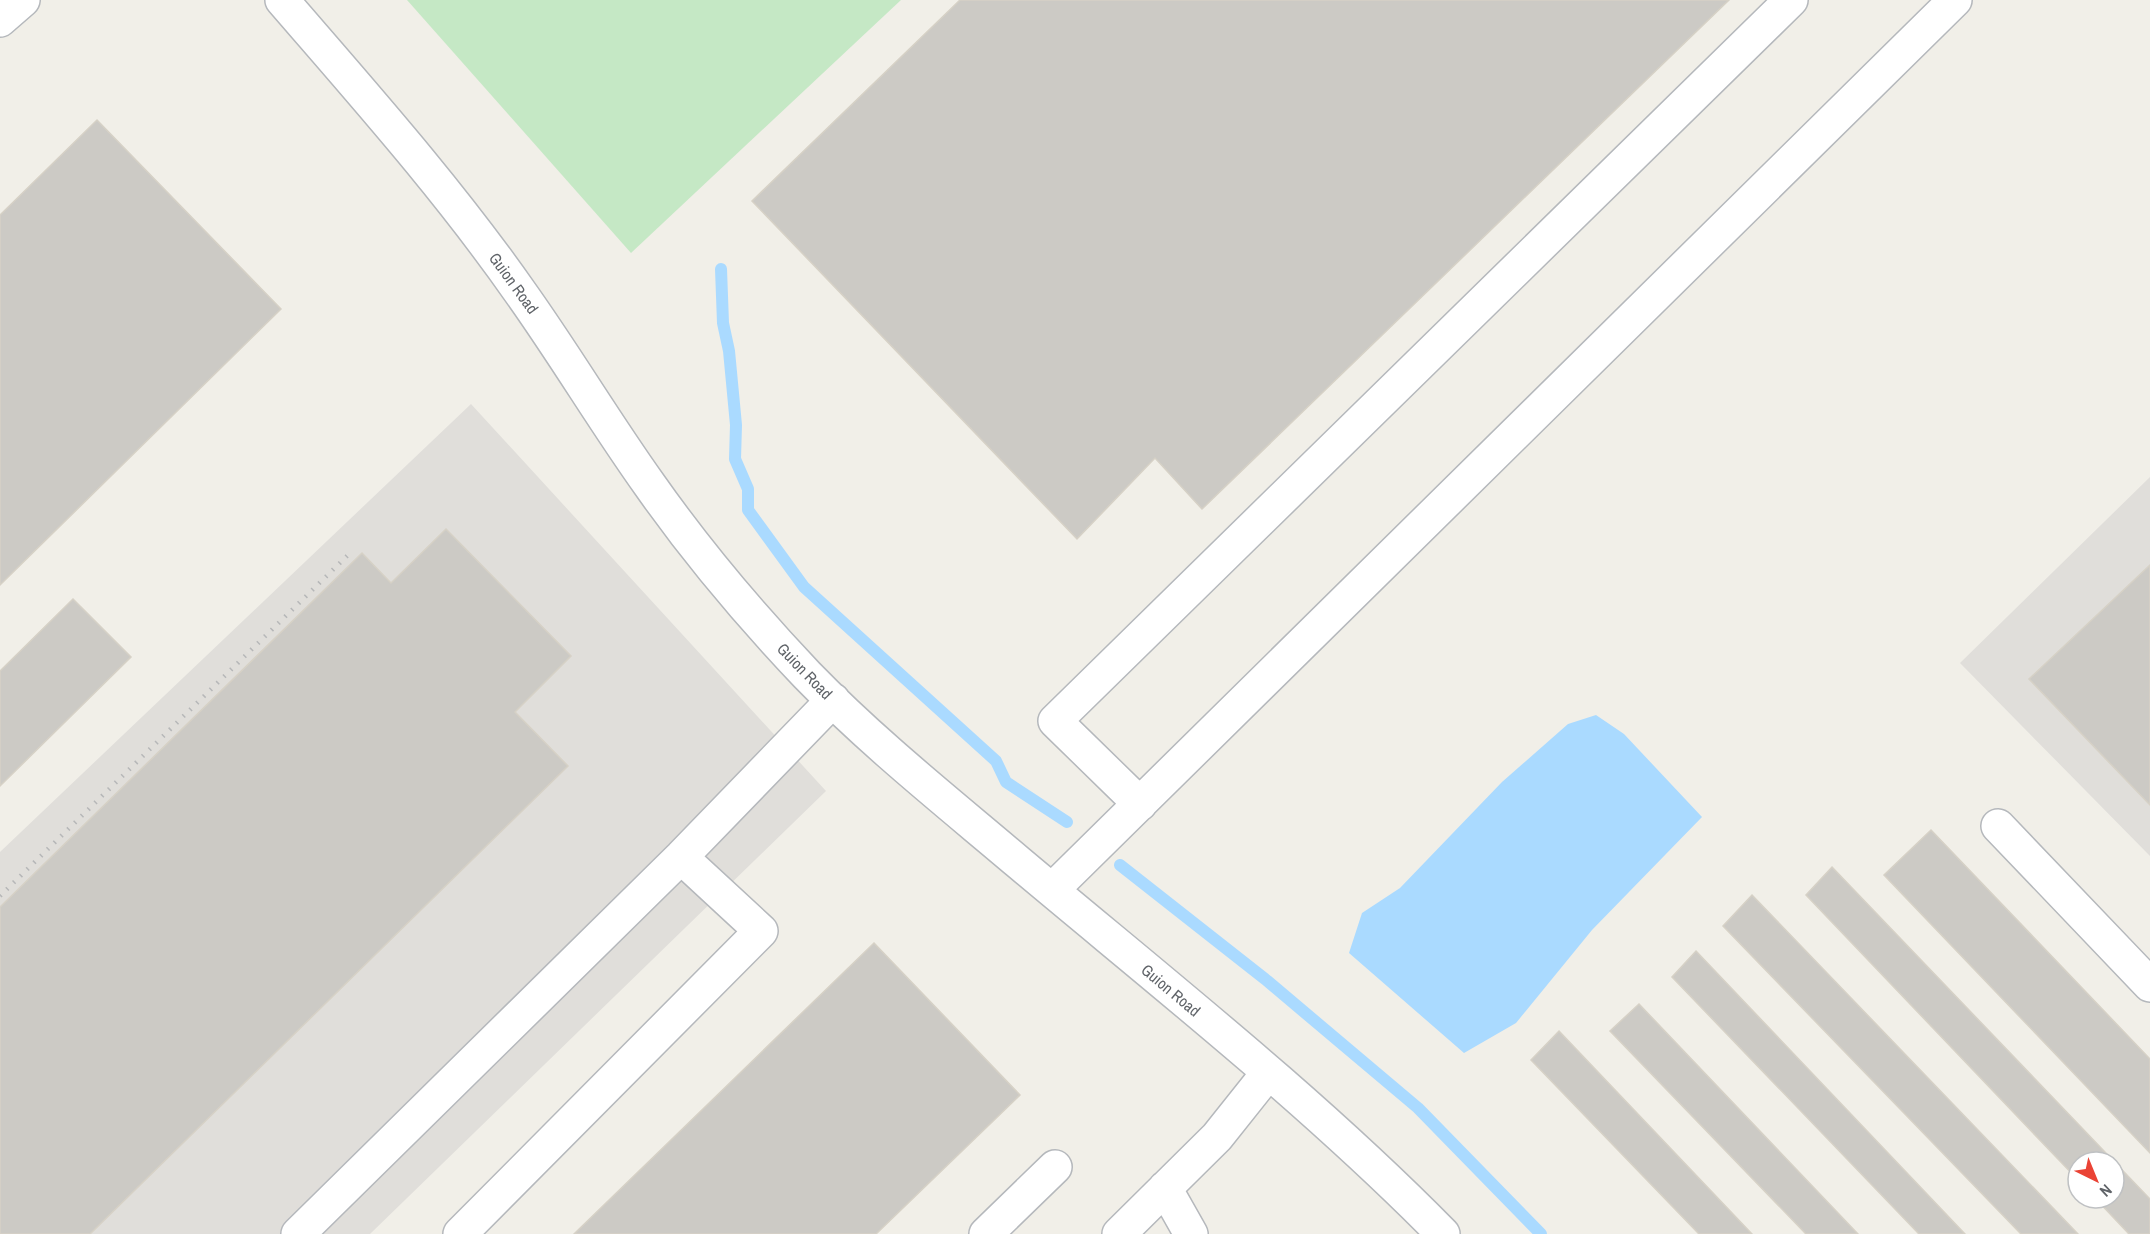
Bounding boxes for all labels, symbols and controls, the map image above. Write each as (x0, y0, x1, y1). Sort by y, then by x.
street label: Guion Road (484, 248, 544, 318)
street label: Guion Road (773, 638, 837, 704)
street label: Guion Road (1137, 959, 1205, 1021)
north arrow (2066, 1150, 2126, 1210)
text: N (2095, 1180, 2117, 1202)

